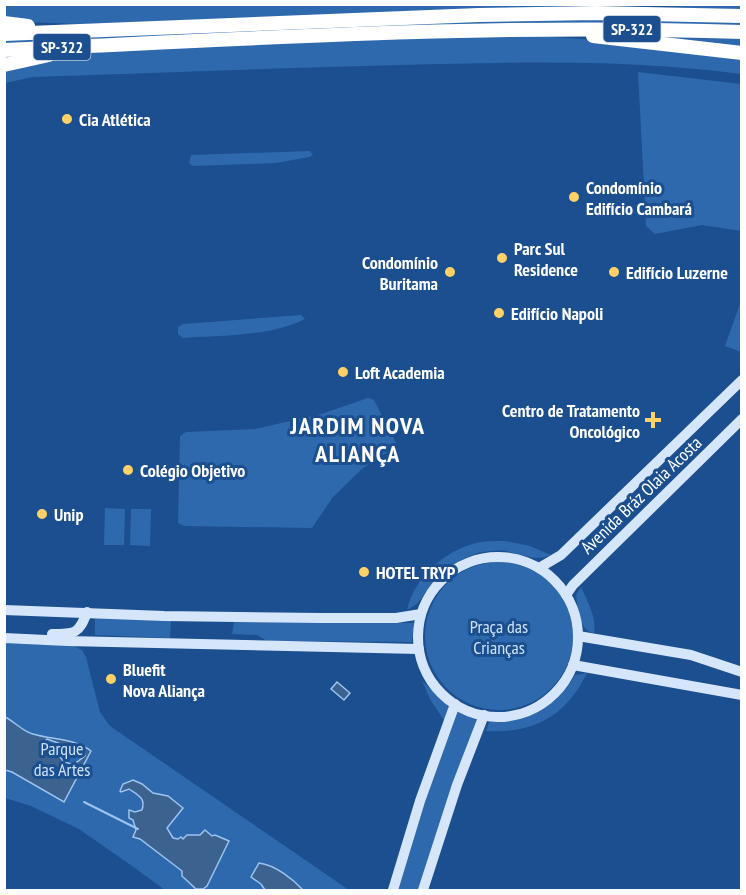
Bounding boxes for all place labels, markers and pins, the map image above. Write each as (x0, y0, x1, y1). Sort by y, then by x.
place label: Cia Atlética (79, 108, 151, 131)
marker: Cia Atlética (60, 112, 74, 126)
place label: Condomínio Edifício Cambará (586, 176, 692, 220)
marker: Condomínio Edifício Cambará (567, 190, 581, 204)
place label: Parc Sul Residence (514, 237, 578, 281)
place label: Condomínio Buritama (362, 251, 438, 295)
marker: Parc Sul Residence (495, 251, 509, 265)
place label: Edifício Luzerne (626, 261, 728, 284)
marker: Condomínio Buritama (443, 265, 457, 279)
marker: Edifício Luzerne (607, 265, 621, 279)
place label: Edifício Napoli (511, 302, 603, 325)
marker: Edifício Napoli (492, 306, 506, 320)
place label: Loft Academia (355, 361, 445, 384)
marker: Loft Academia (336, 365, 350, 379)
place label: Centro de Tratamento Oncológico (502, 399, 640, 443)
marker: Centro de Tratamento Oncológico (644, 411, 662, 429)
place label: Colégio Objetivo (140, 459, 245, 482)
marker: Colégio Objetivo (121, 463, 135, 477)
place label: Unip (54, 503, 83, 526)
marker: Unip (35, 507, 49, 521)
place label: HOTEL TRYP (376, 561, 456, 584)
marker: HOTEL TRYP (357, 565, 371, 579)
place label: Bluefit Nova Aliança (123, 658, 205, 702)
marker: Bluefit Nova Aliança (104, 672, 118, 686)

